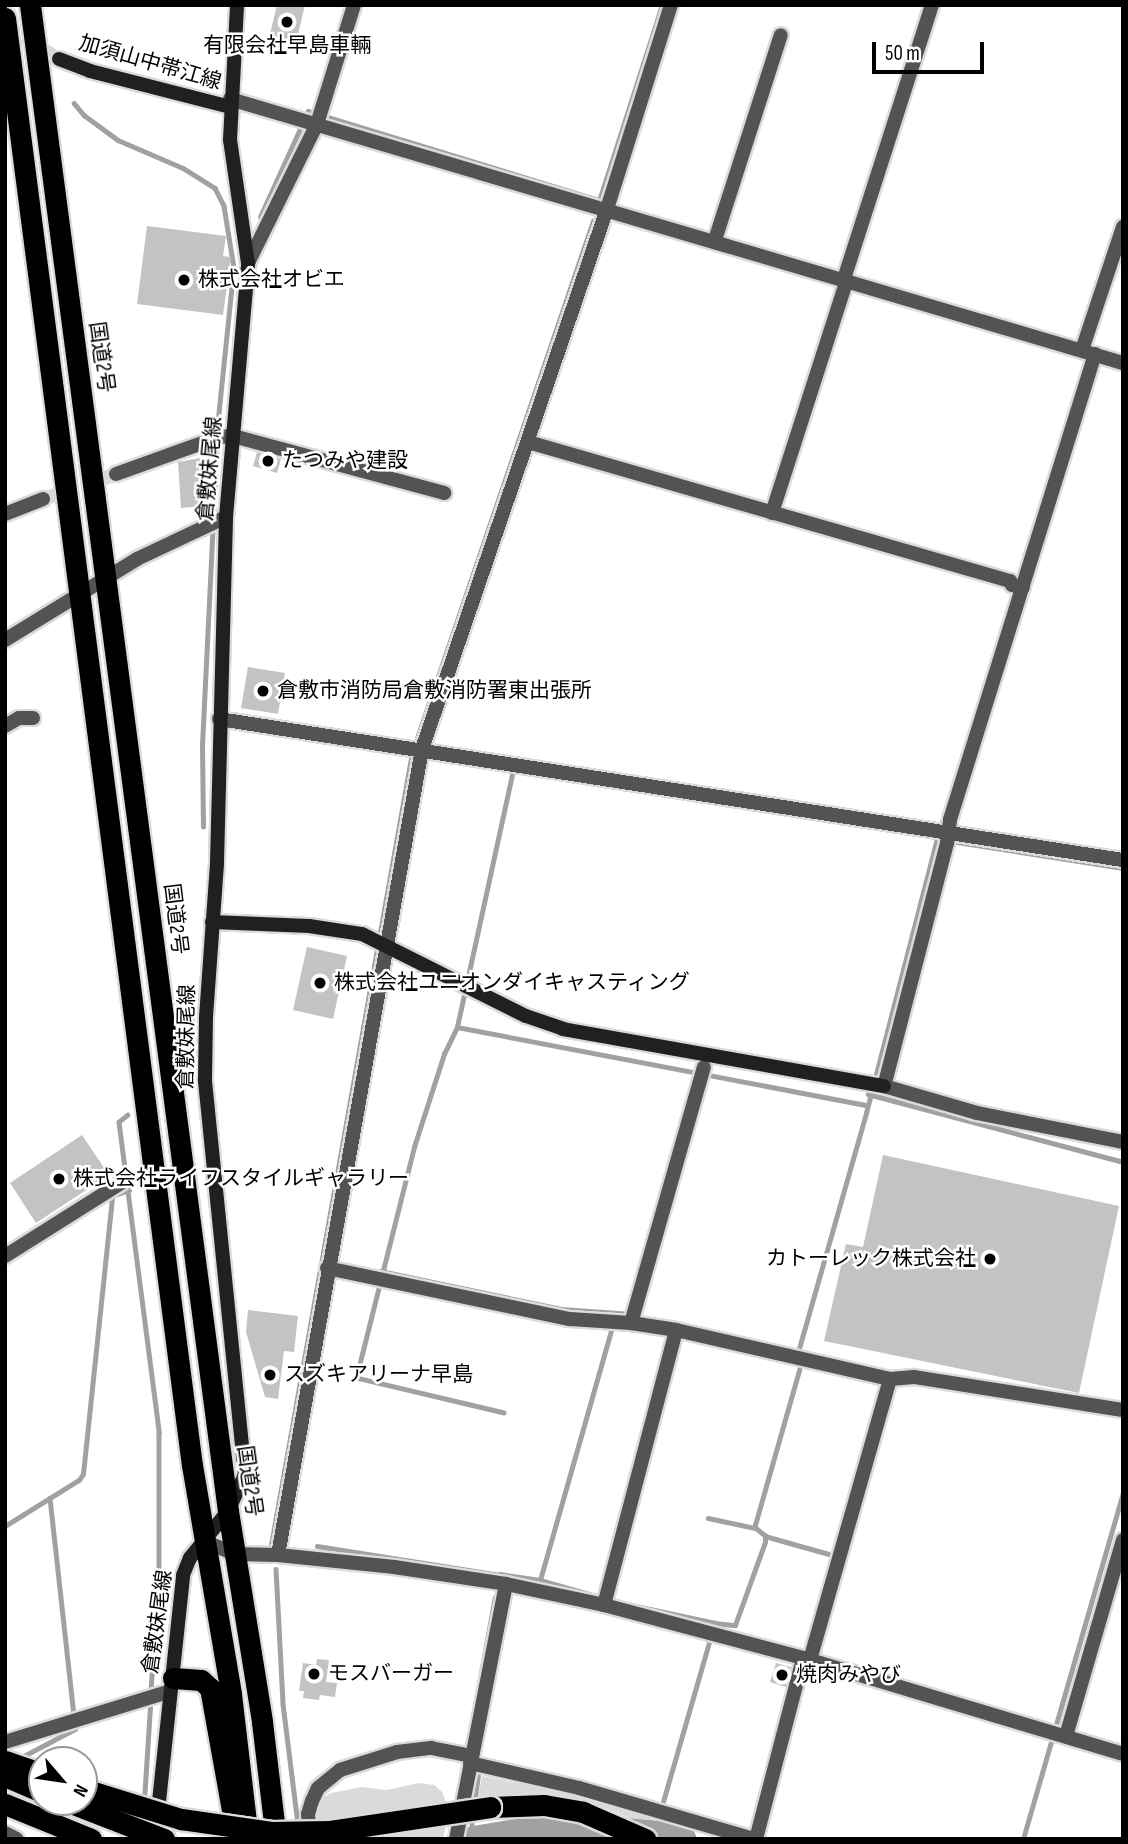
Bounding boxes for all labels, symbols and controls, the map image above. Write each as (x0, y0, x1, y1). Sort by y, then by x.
marker: 有限会社早島車輛 (279, 14, 295, 30)
scale bar (876, 28, 988, 72)
street label: 加須山中帯江線 (76, 31, 224, 95)
place label: 有限会社早島車輛 (203, 33, 371, 59)
text: 50 m (885, 41, 920, 66)
place label: 株式会社オビエ (198, 267, 345, 293)
marker: 株式会社オビエ (176, 272, 192, 288)
street label: 国道2号 (84, 320, 118, 394)
street label: 倉敷妹尾線 (193, 416, 227, 522)
place label: たつみや建設 (282, 448, 408, 474)
marker: たつみや建設 (260, 453, 276, 469)
place label: 倉敷市消防局倉敷消防署東出張所 (277, 678, 592, 704)
marker: 倉敷市消防局倉敷消防署東出張所 (255, 683, 271, 699)
street label: 国道2号 (158, 882, 192, 956)
place label: 株式会社ユニオンダイキャスティング (334, 970, 691, 996)
marker: 株式会社ユニオンダイキャスティング (312, 975, 328, 991)
street label: 倉敷妹尾線 (173, 984, 201, 1090)
place label: 株式会社ライフスタイルギャラリー (73, 1166, 409, 1192)
marker: 株式会社ライフスタイルギャラリー (51, 1171, 67, 1187)
place label: カトーレック株式会社 (766, 1246, 976, 1272)
marker: カトーレック株式会社 (982, 1251, 998, 1267)
place label: スズキアリーナ早島 (284, 1362, 473, 1388)
marker: スズキアリーナ早島 (262, 1367, 278, 1383)
street label: 国道2号 (232, 1444, 266, 1518)
street label: 倉敷妹尾線 (138, 1568, 178, 1676)
place label: モスバーガー (328, 1661, 454, 1687)
place label: 焼肉みやび (796, 1662, 901, 1688)
marker: モスバーガー (306, 1666, 322, 1682)
marker: 焼肉みやび (774, 1667, 790, 1683)
north arrow (28, 1746, 98, 1816)
text: N (68, 1780, 93, 1800)

